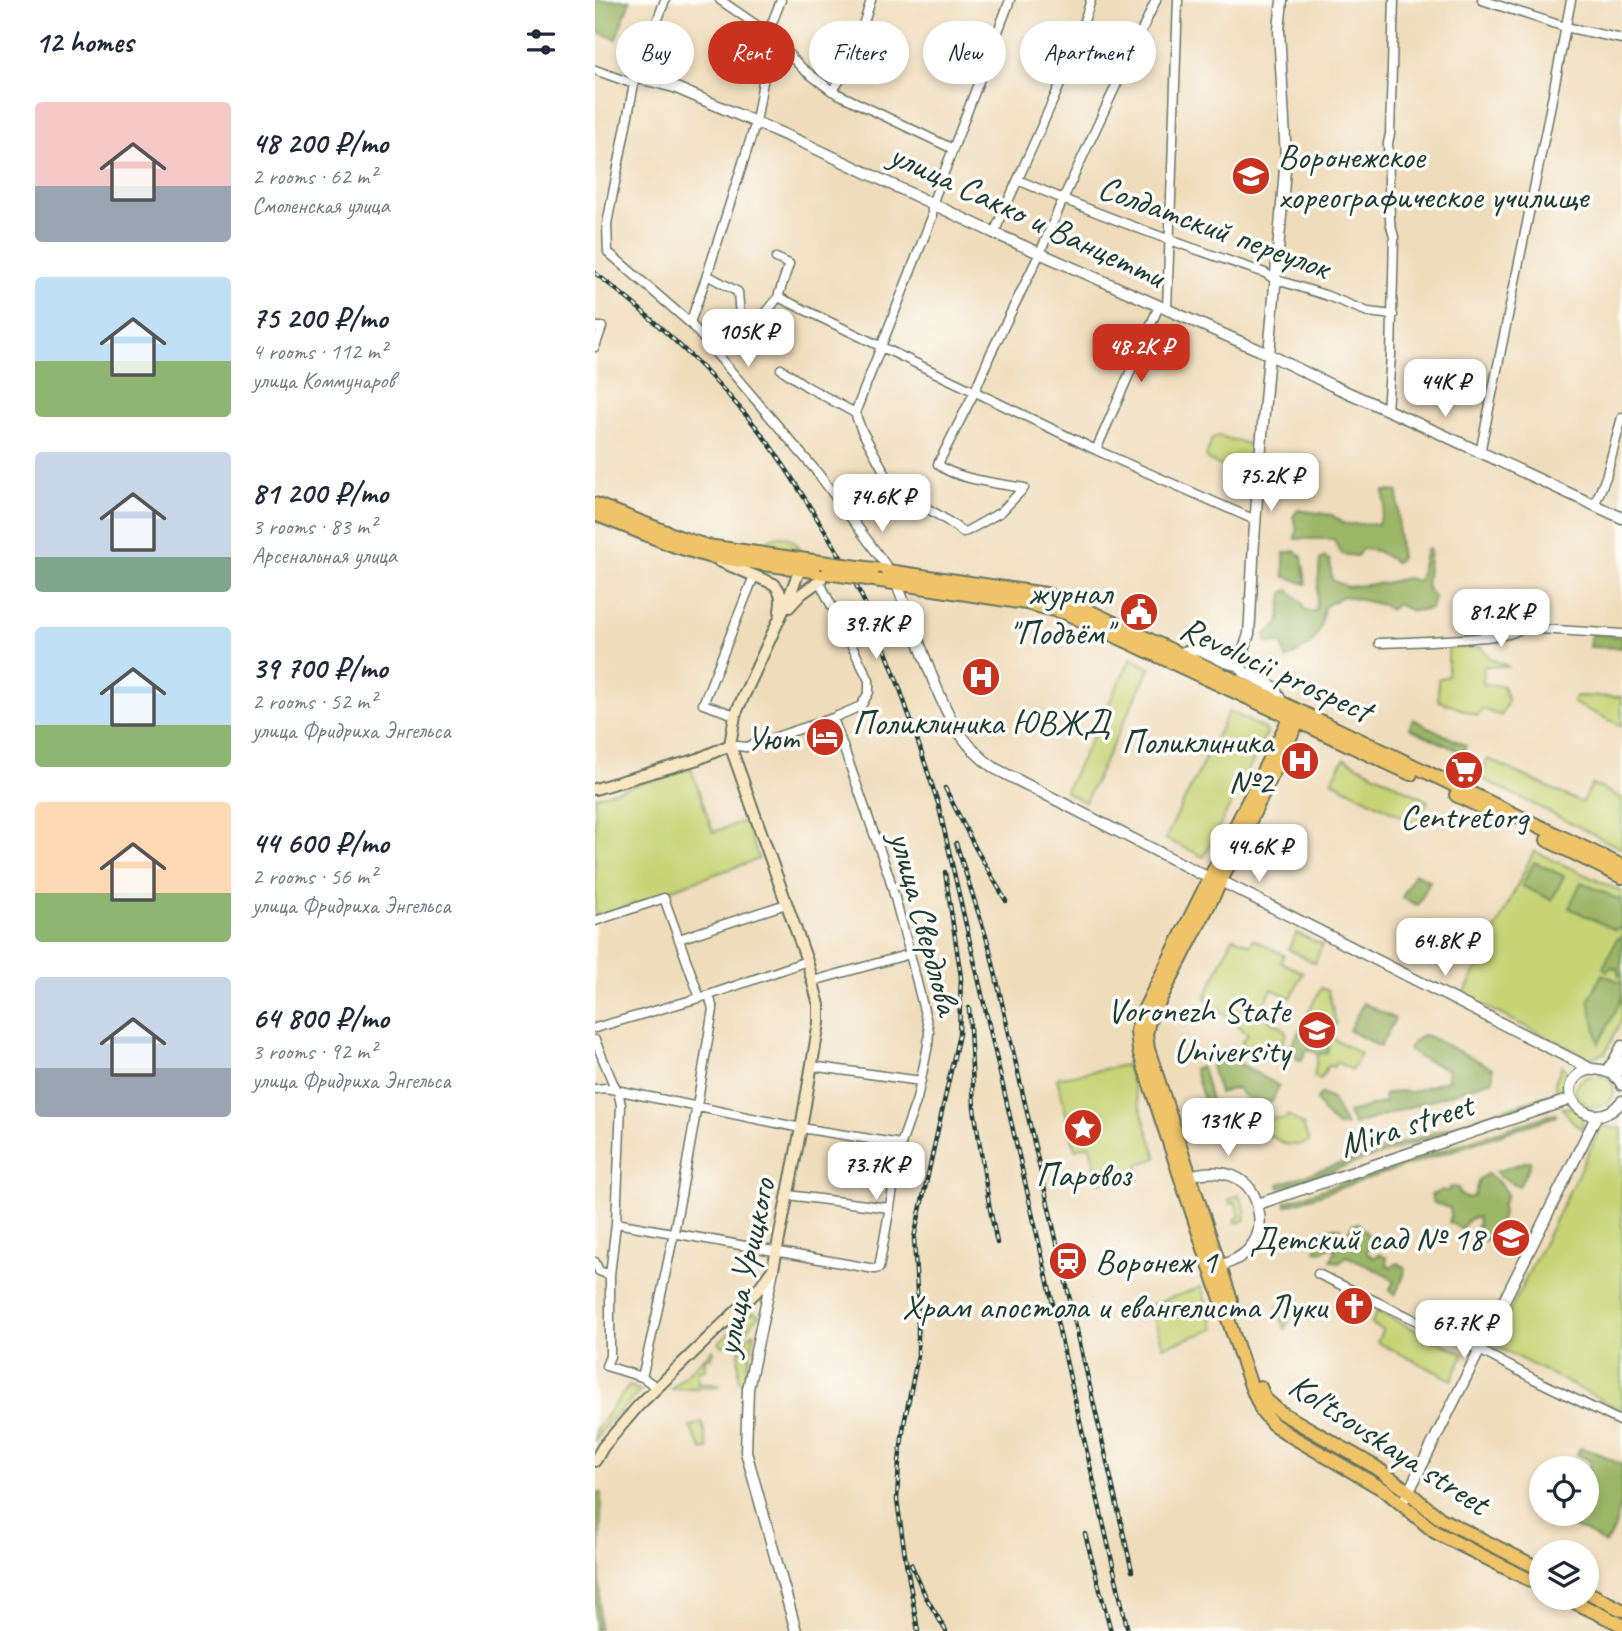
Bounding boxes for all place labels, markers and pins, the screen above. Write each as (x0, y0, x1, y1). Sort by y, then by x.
place label: Воронежское хореографическое училище (1278, 134, 1591, 219)
school or university icon: Воронежское хореографическое училище (1230, 155, 1272, 197)
pin: 105K ₽ (691, 310, 805, 369)
pin: 48.2K ₽ (1076, 324, 1206, 384)
pin: 44K ₽ (1396, 360, 1494, 419)
pin: 75.2K ₽ (1206, 454, 1336, 513)
pin: 74.6K ₽ (817, 475, 947, 534)
place label: журнал "Подъём" (1008, 570, 1119, 655)
pin: 81.2K ₽ (1436, 590, 1566, 649)
public building icon: журнал "Подъём" (1118, 591, 1160, 633)
pin: 39.7K ₽ (811, 602, 941, 661)
hospital icon: Поликлиника ЮВЖД (960, 656, 1002, 698)
place label: Поликлиника ЮВЖД (852, 700, 1113, 745)
place label: Уют (746, 715, 800, 760)
hotel icon: Уют (804, 716, 846, 758)
place label: Поликлиника №2 (1122, 719, 1276, 804)
hospital icon: Поликлиника №2 (1279, 740, 1321, 782)
supermarket icon: Centretorg (1443, 749, 1485, 791)
place label: Centretorg (1400, 794, 1531, 839)
pin: 44.6K ₽ (1194, 824, 1324, 884)
pin: 64.8K ₽ (1380, 918, 1510, 978)
place label: Voronezh State University (1107, 988, 1293, 1073)
school or university icon: Voronezh State University (1296, 1009, 1338, 1051)
pin: 131K ₽ (1171, 1098, 1285, 1158)
place icon: Паровоз (1062, 1107, 1104, 1149)
pin: 73.7K ₽ (811, 1142, 941, 1202)
place label: Паровоз (1036, 1152, 1133, 1197)
place label: Детский сад № 18 (1250, 1216, 1487, 1261)
school or university icon: Детский сад № 18 (1490, 1217, 1532, 1259)
place label: Воронеж 1 (1095, 1239, 1219, 1284)
station icon: Воронеж 1 (1047, 1240, 1089, 1282)
place label: Храм апостола и евангелиста Луки (902, 1284, 1329, 1329)
church icon: Храм апостола и евангелиста Луки (1333, 1285, 1375, 1327)
pin: 67.7K ₽ (1399, 1300, 1529, 1360)

